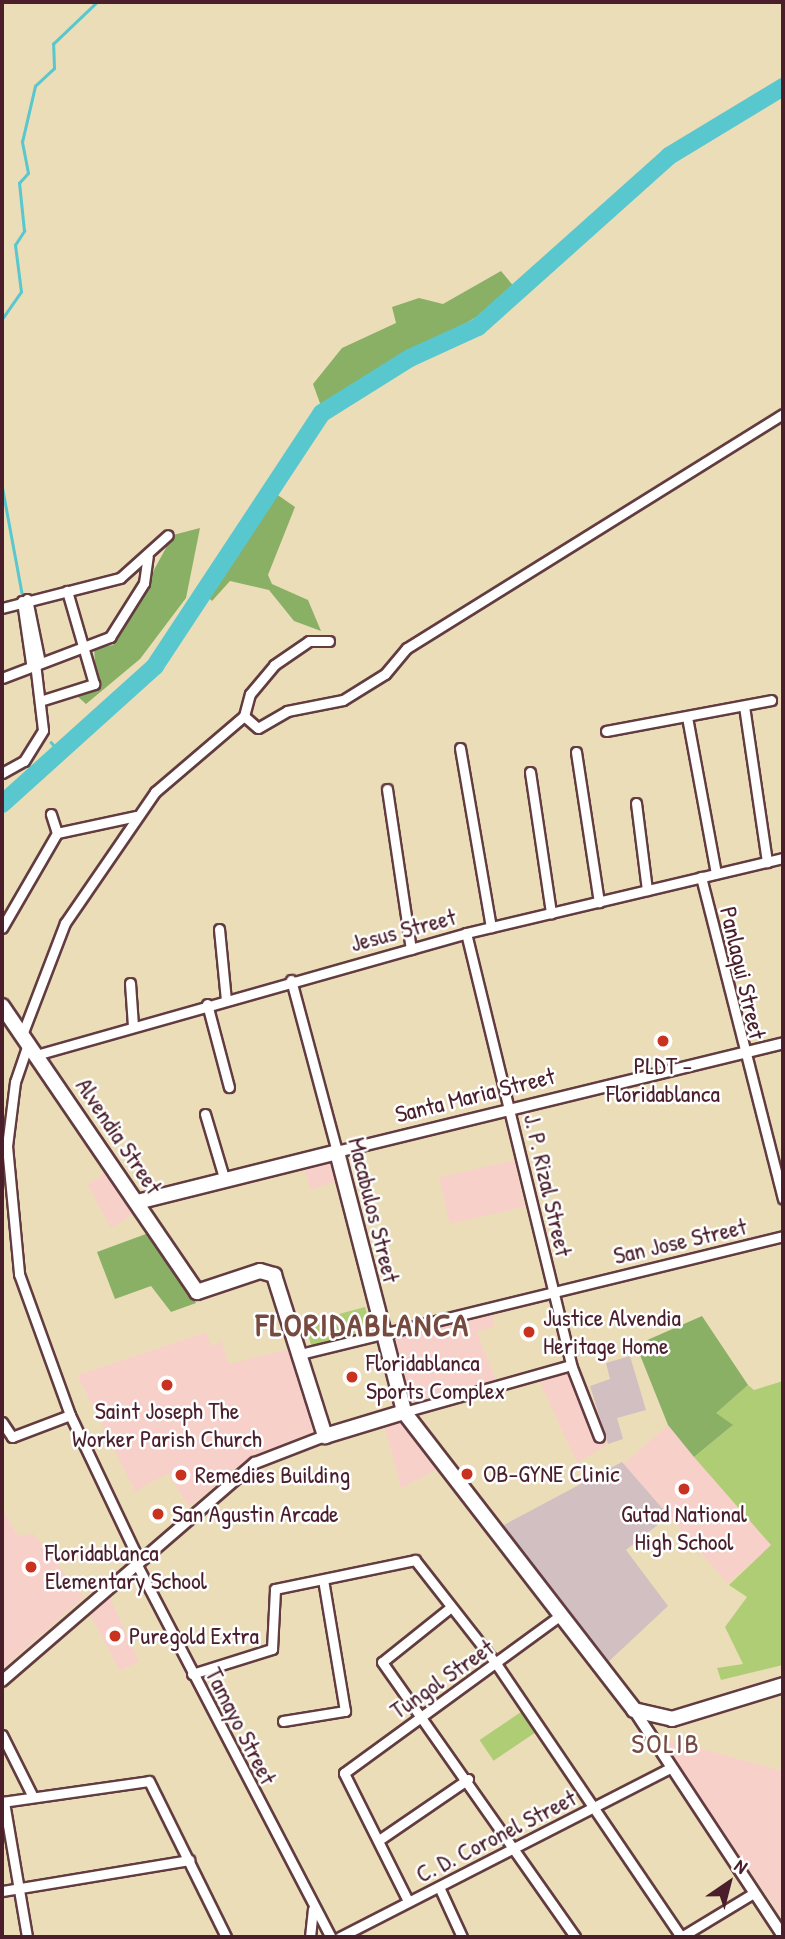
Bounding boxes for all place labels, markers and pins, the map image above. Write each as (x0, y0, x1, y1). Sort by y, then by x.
marker: PLDT - Floridablanca (655, 1033, 671, 1049)
place label: PLDT - Floridablanca (606, 1052, 720, 1108)
place label: Justice Alvendia Heritage Home (543, 1304, 681, 1360)
marker: Justice Alvendia Heritage Home (521, 1324, 537, 1340)
place label: Floridablanca Sports Complex (366, 1349, 505, 1405)
marker: Floridablanca Sports Complex (344, 1369, 360, 1385)
marker: Saint Joseph The Worker Parish Church (159, 1377, 175, 1393)
place label: Saint Joseph The Worker Parish Church (72, 1397, 262, 1453)
place label: OB-GYNE Clinic (483, 1460, 620, 1488)
place label: Remedies Building (195, 1461, 350, 1489)
marker: OB-GYNE Clinic (457, 1464, 477, 1484)
marker: Remedies Building (173, 1467, 189, 1483)
marker: Gutad National High School (676, 1481, 692, 1497)
place label: San Agustin Arcade (172, 1500, 339, 1528)
place label: Gutad National High School (621, 1500, 747, 1556)
marker: San Agustin Arcade (150, 1506, 166, 1522)
place label: Floridablanca Elementary School (45, 1539, 207, 1595)
marker: Floridablanca Elementary School (23, 1559, 39, 1575)
place label: Puregold Extra (129, 1622, 259, 1650)
marker: Puregold Extra (107, 1628, 123, 1644)

